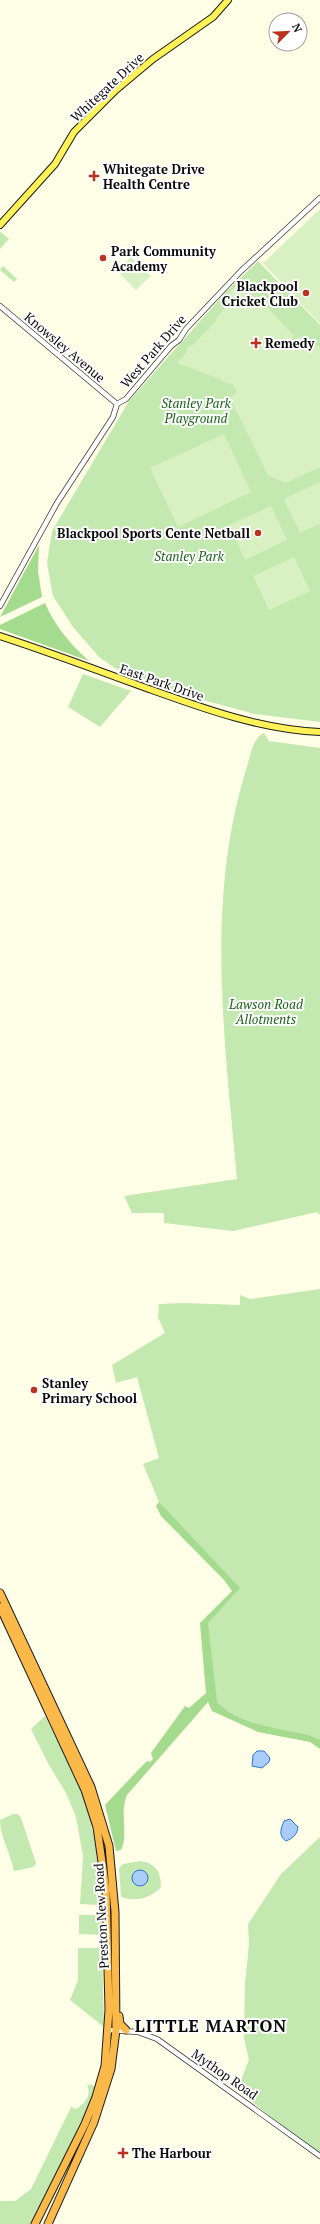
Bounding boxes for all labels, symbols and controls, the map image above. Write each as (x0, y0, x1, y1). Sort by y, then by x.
north arrow (268, 12, 308, 52)
text: N (289, 21, 305, 35)
street label: Whitegate Drive (66, 48, 148, 126)
place label: Whitegate Drive Health Centre (103, 160, 205, 193)
marker: Whitegate Drive Health Centre (88, 170, 100, 182)
place label: Park Community Academy (111, 242, 217, 275)
marker: Park Community Academy (98, 253, 108, 263)
place label: Blackpool Cricket Club (222, 277, 298, 310)
marker: Blackpool Cricket Club (301, 288, 311, 298)
street label: Knowsley Avenue (21, 308, 109, 386)
street label: West Park Drive (116, 311, 190, 391)
place label: Remedy (265, 334, 316, 352)
marker: Remedy (250, 337, 262, 349)
park label: Stanley Park Playground (161, 394, 232, 427)
place label: Blackpool Sports Cente Netball (57, 524, 250, 542)
marker: Blackpool Sports Cente Netball (253, 528, 263, 538)
park label: Stanley Park (154, 547, 225, 565)
street label: East Park Drive (118, 659, 206, 705)
park label: Lawson Road Allotments (228, 995, 304, 1028)
place label: Stanley Primary School (42, 1374, 137, 1407)
marker: Stanley Primary School (29, 1385, 39, 1395)
street label: Preston New Road (89, 1863, 113, 1969)
district label: LITTLE MARTON (135, 2014, 287, 2037)
street label: Mythop Road (188, 2045, 262, 2103)
place label: The Harbour (132, 2144, 212, 2162)
marker: The Harbour (117, 2147, 129, 2159)

